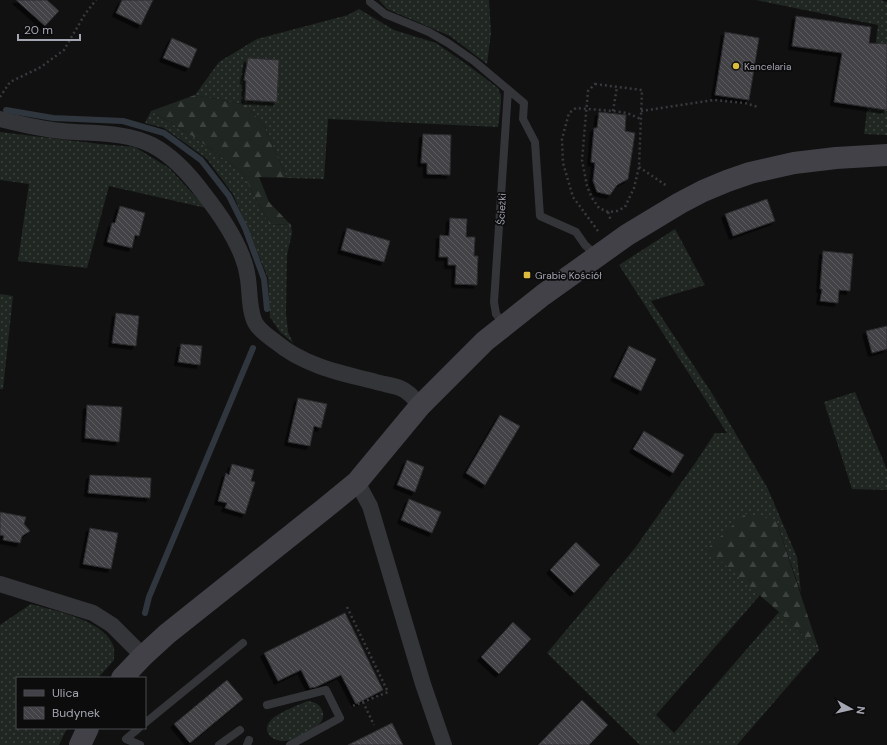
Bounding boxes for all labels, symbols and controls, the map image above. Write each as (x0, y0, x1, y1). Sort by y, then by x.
scale bar (18, 16, 80, 42)
text: 20 m (24, 22, 53, 38)
place label: Kancelaria (744, 60, 791, 73)
marker: Kancelaria (731, 61, 741, 71)
street label: Ścieżki (494, 193, 509, 225)
place label: Grabie Kościół (535, 269, 602, 282)
marker: Grabie Kościół (522, 270, 532, 280)
legend (16, 677, 146, 729)
text: Ulica (52, 685, 79, 701)
north arrow (831, 689, 871, 729)
text: Budynek (52, 705, 100, 721)
text: N (853, 705, 868, 715)

